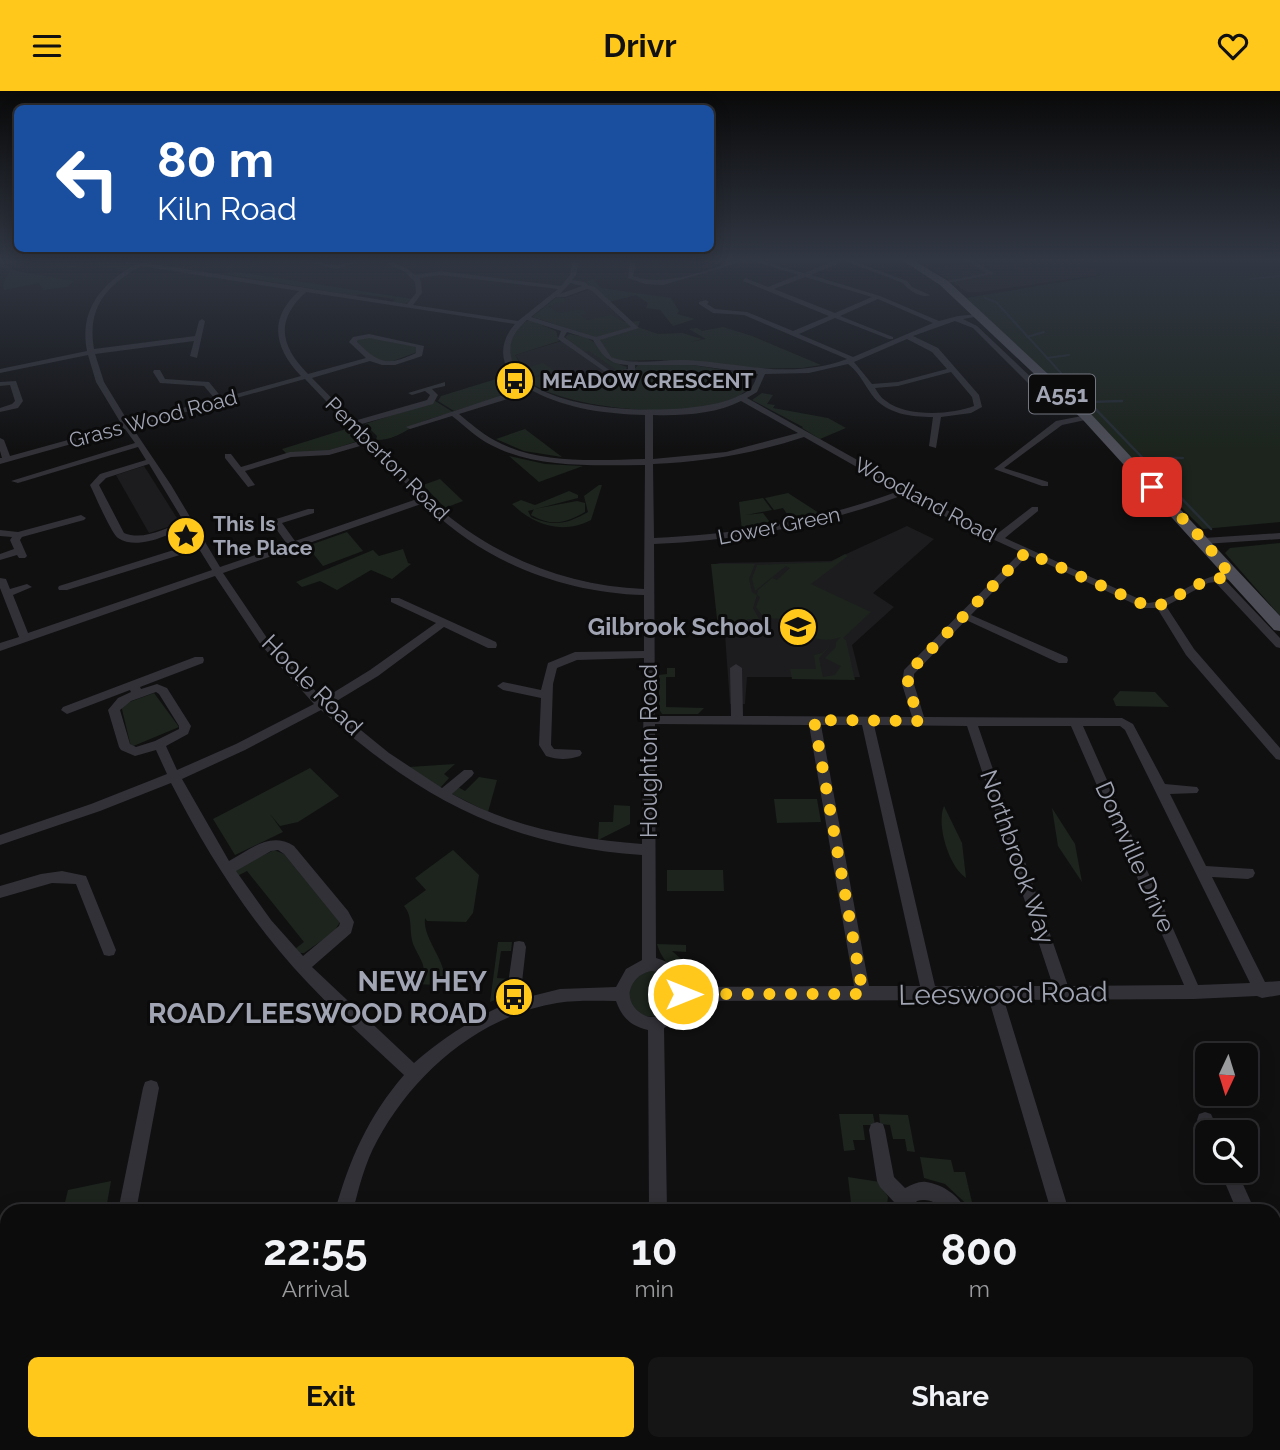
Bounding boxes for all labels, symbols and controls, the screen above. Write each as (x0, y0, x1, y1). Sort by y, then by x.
icon: menu (28, 27, 66, 65)
text: Drivr (603, 27, 677, 64)
icon: heart (1214, 27, 1252, 65)
text: 80 m (157, 131, 274, 188)
icon: left (42, 133, 133, 224)
text: Kiln Road (157, 190, 297, 227)
bus stop icon: MEADOW CRESCENT (494, 360, 536, 402)
place label: MEADOW CRESCENT (542, 368, 754, 393)
road number: A551 (1029, 375, 1095, 413)
street label: Grass Wood Road (66, 384, 240, 453)
street label: Pemberton Road (320, 392, 454, 526)
street label: Woodland Road (850, 452, 1000, 547)
pin (1122, 457, 1182, 517)
icon: arrive (1133, 468, 1171, 506)
street label: Lower Green (715, 501, 842, 550)
place label: This Is The Place (213, 511, 313, 560)
place icon: This Is The Place (165, 515, 207, 557)
school or university icon: Gilbrook School (777, 606, 819, 648)
place label: Gilbrook School (588, 612, 771, 641)
street label: Hoole Road (256, 628, 369, 741)
street label: Houghton Road (634, 664, 663, 838)
street label: Northbrook Way (974, 766, 1061, 948)
street label: Domville Drive (1089, 777, 1182, 937)
position arrow (646, 957, 720, 1031)
place label: NEW HEY ROAD/LEESWOOD ROAD (148, 965, 488, 1030)
street label: Leeswood Road (898, 975, 1108, 1012)
bus stop icon: NEW HEY ROAD/LEESWOOD ROAD (493, 976, 535, 1018)
north arrow (1195, 1043, 1258, 1106)
map controls (1195, 1043, 1258, 1183)
button: search (1195, 1120, 1258, 1183)
text: 22:55 (263, 1226, 368, 1275)
text: 10 (631, 1226, 677, 1275)
text: 800 (941, 1226, 1018, 1275)
text: Arrival (282, 1275, 349, 1302)
text: min (634, 1275, 674, 1302)
text: m (969, 1275, 990, 1302)
button: Exit (28, 1357, 634, 1437)
button: Share (648, 1357, 1253, 1437)

